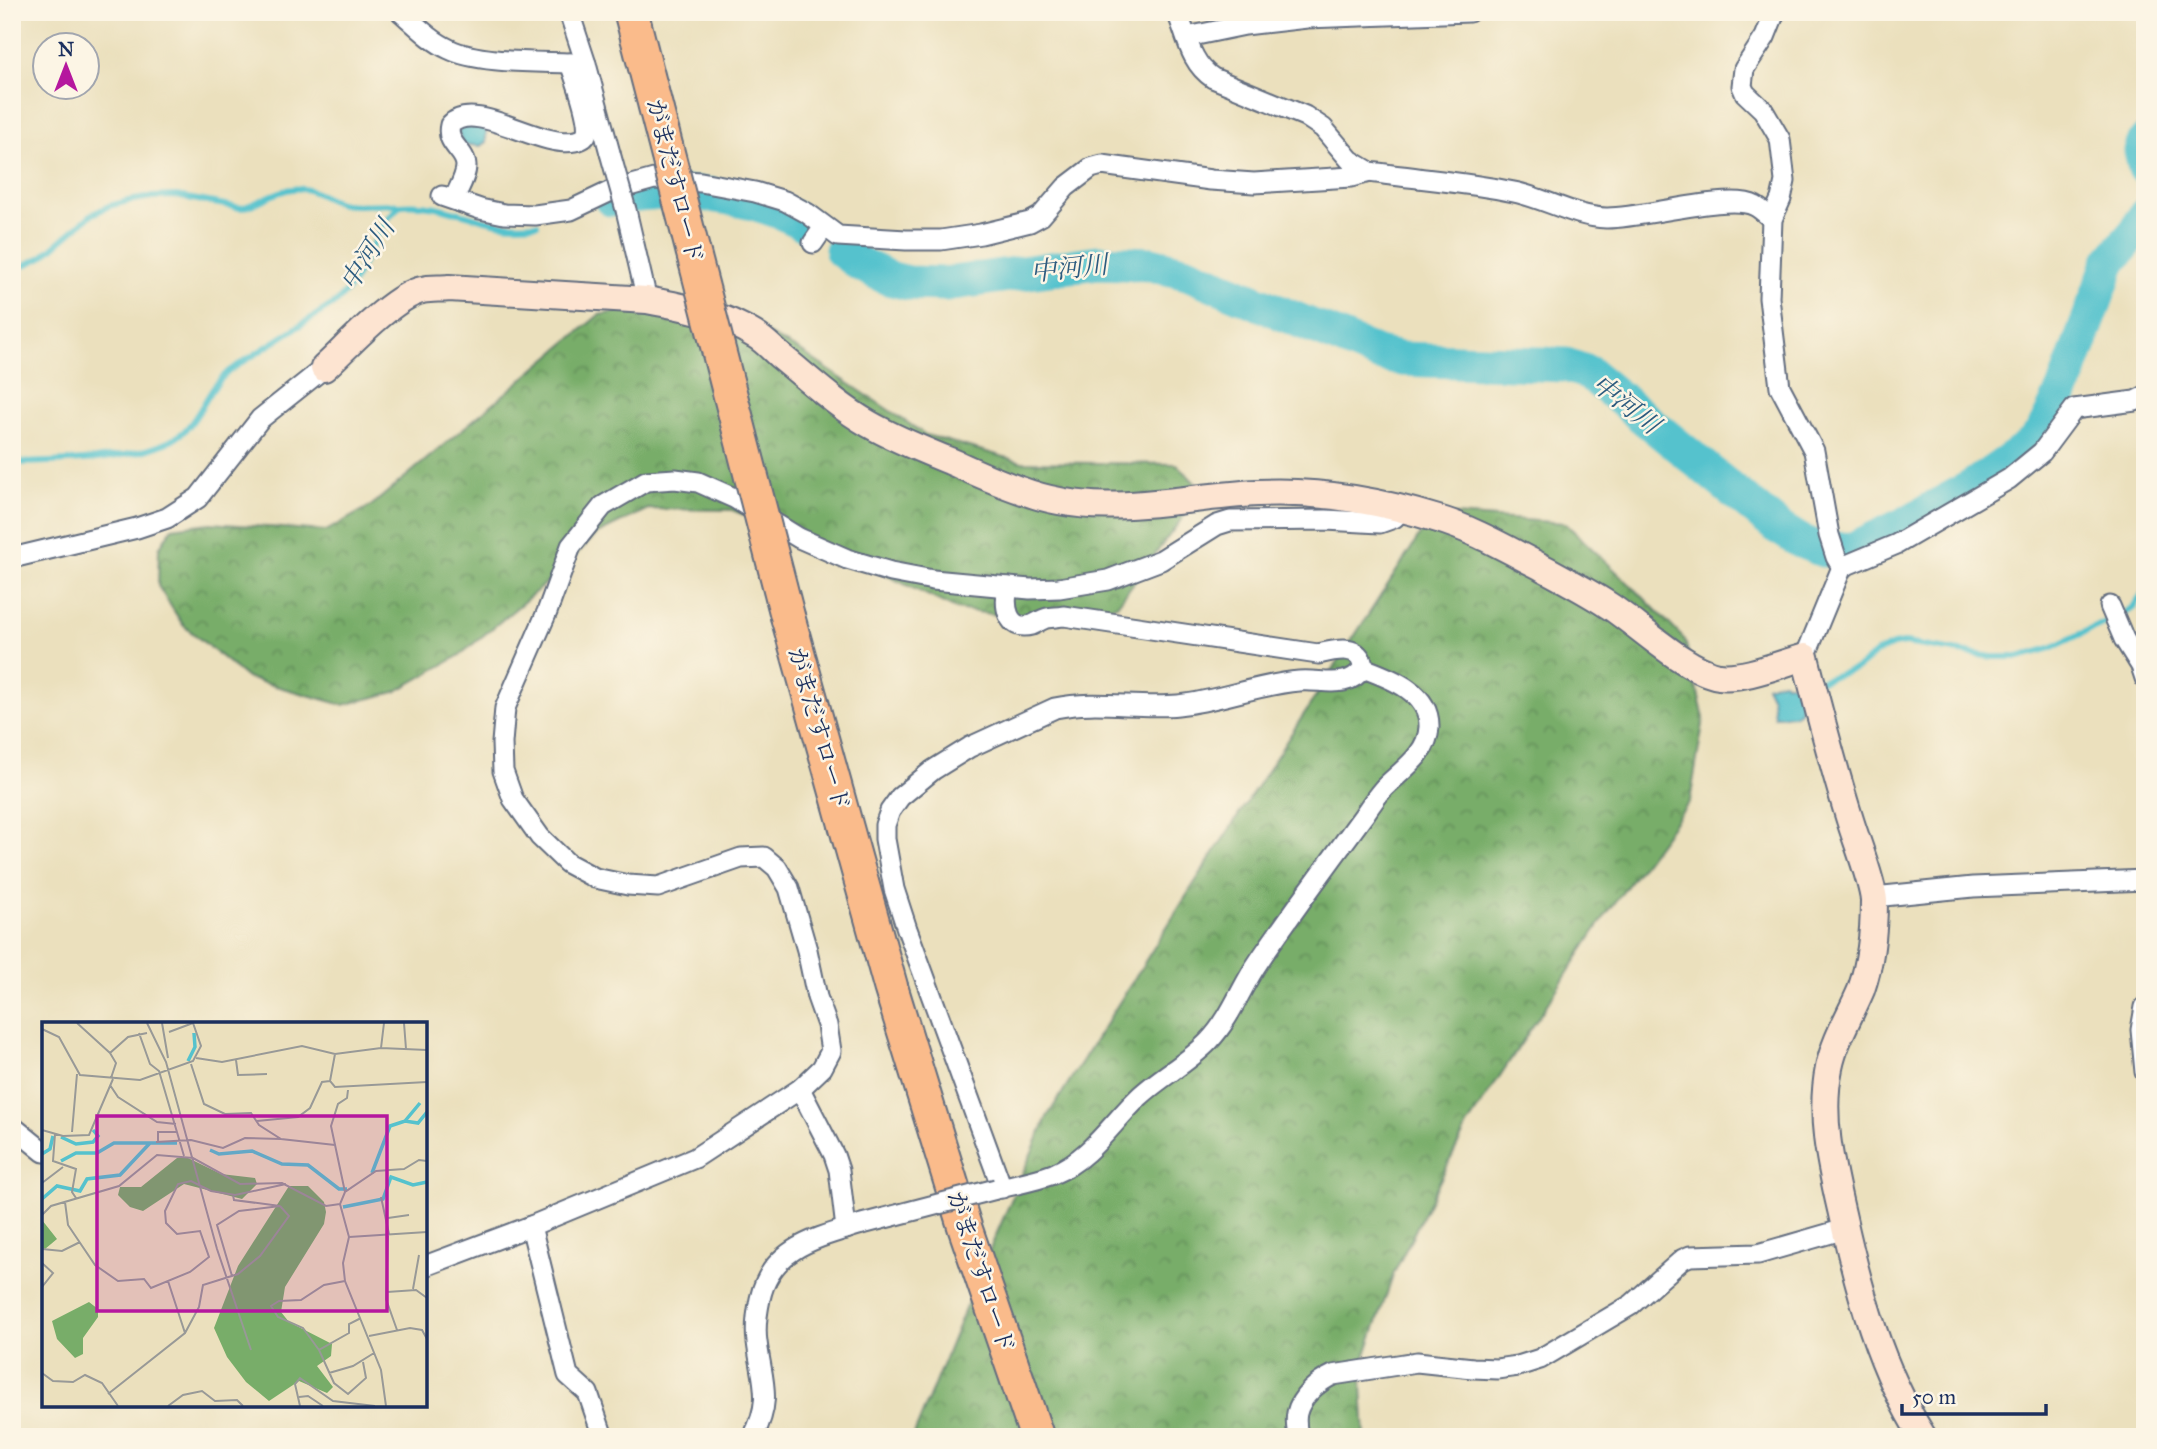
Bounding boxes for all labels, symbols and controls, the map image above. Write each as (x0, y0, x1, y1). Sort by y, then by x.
north arrow (32, 32, 102, 102)
text: N (58, 38, 74, 61)
street label: がまだすロード (640, 96, 710, 266)
water label: 中河川 (333, 211, 403, 297)
water label: 中河川 (1029, 248, 1112, 288)
water label: 中河川 (1585, 367, 1669, 442)
street label: がまだすロード (781, 644, 857, 814)
inset map (42, 1022, 427, 1407)
street label: がまだすロード (941, 1187, 1021, 1357)
scale bar (1902, 1372, 2045, 1416)
text: 50 m (1912, 1384, 1957, 1410)

